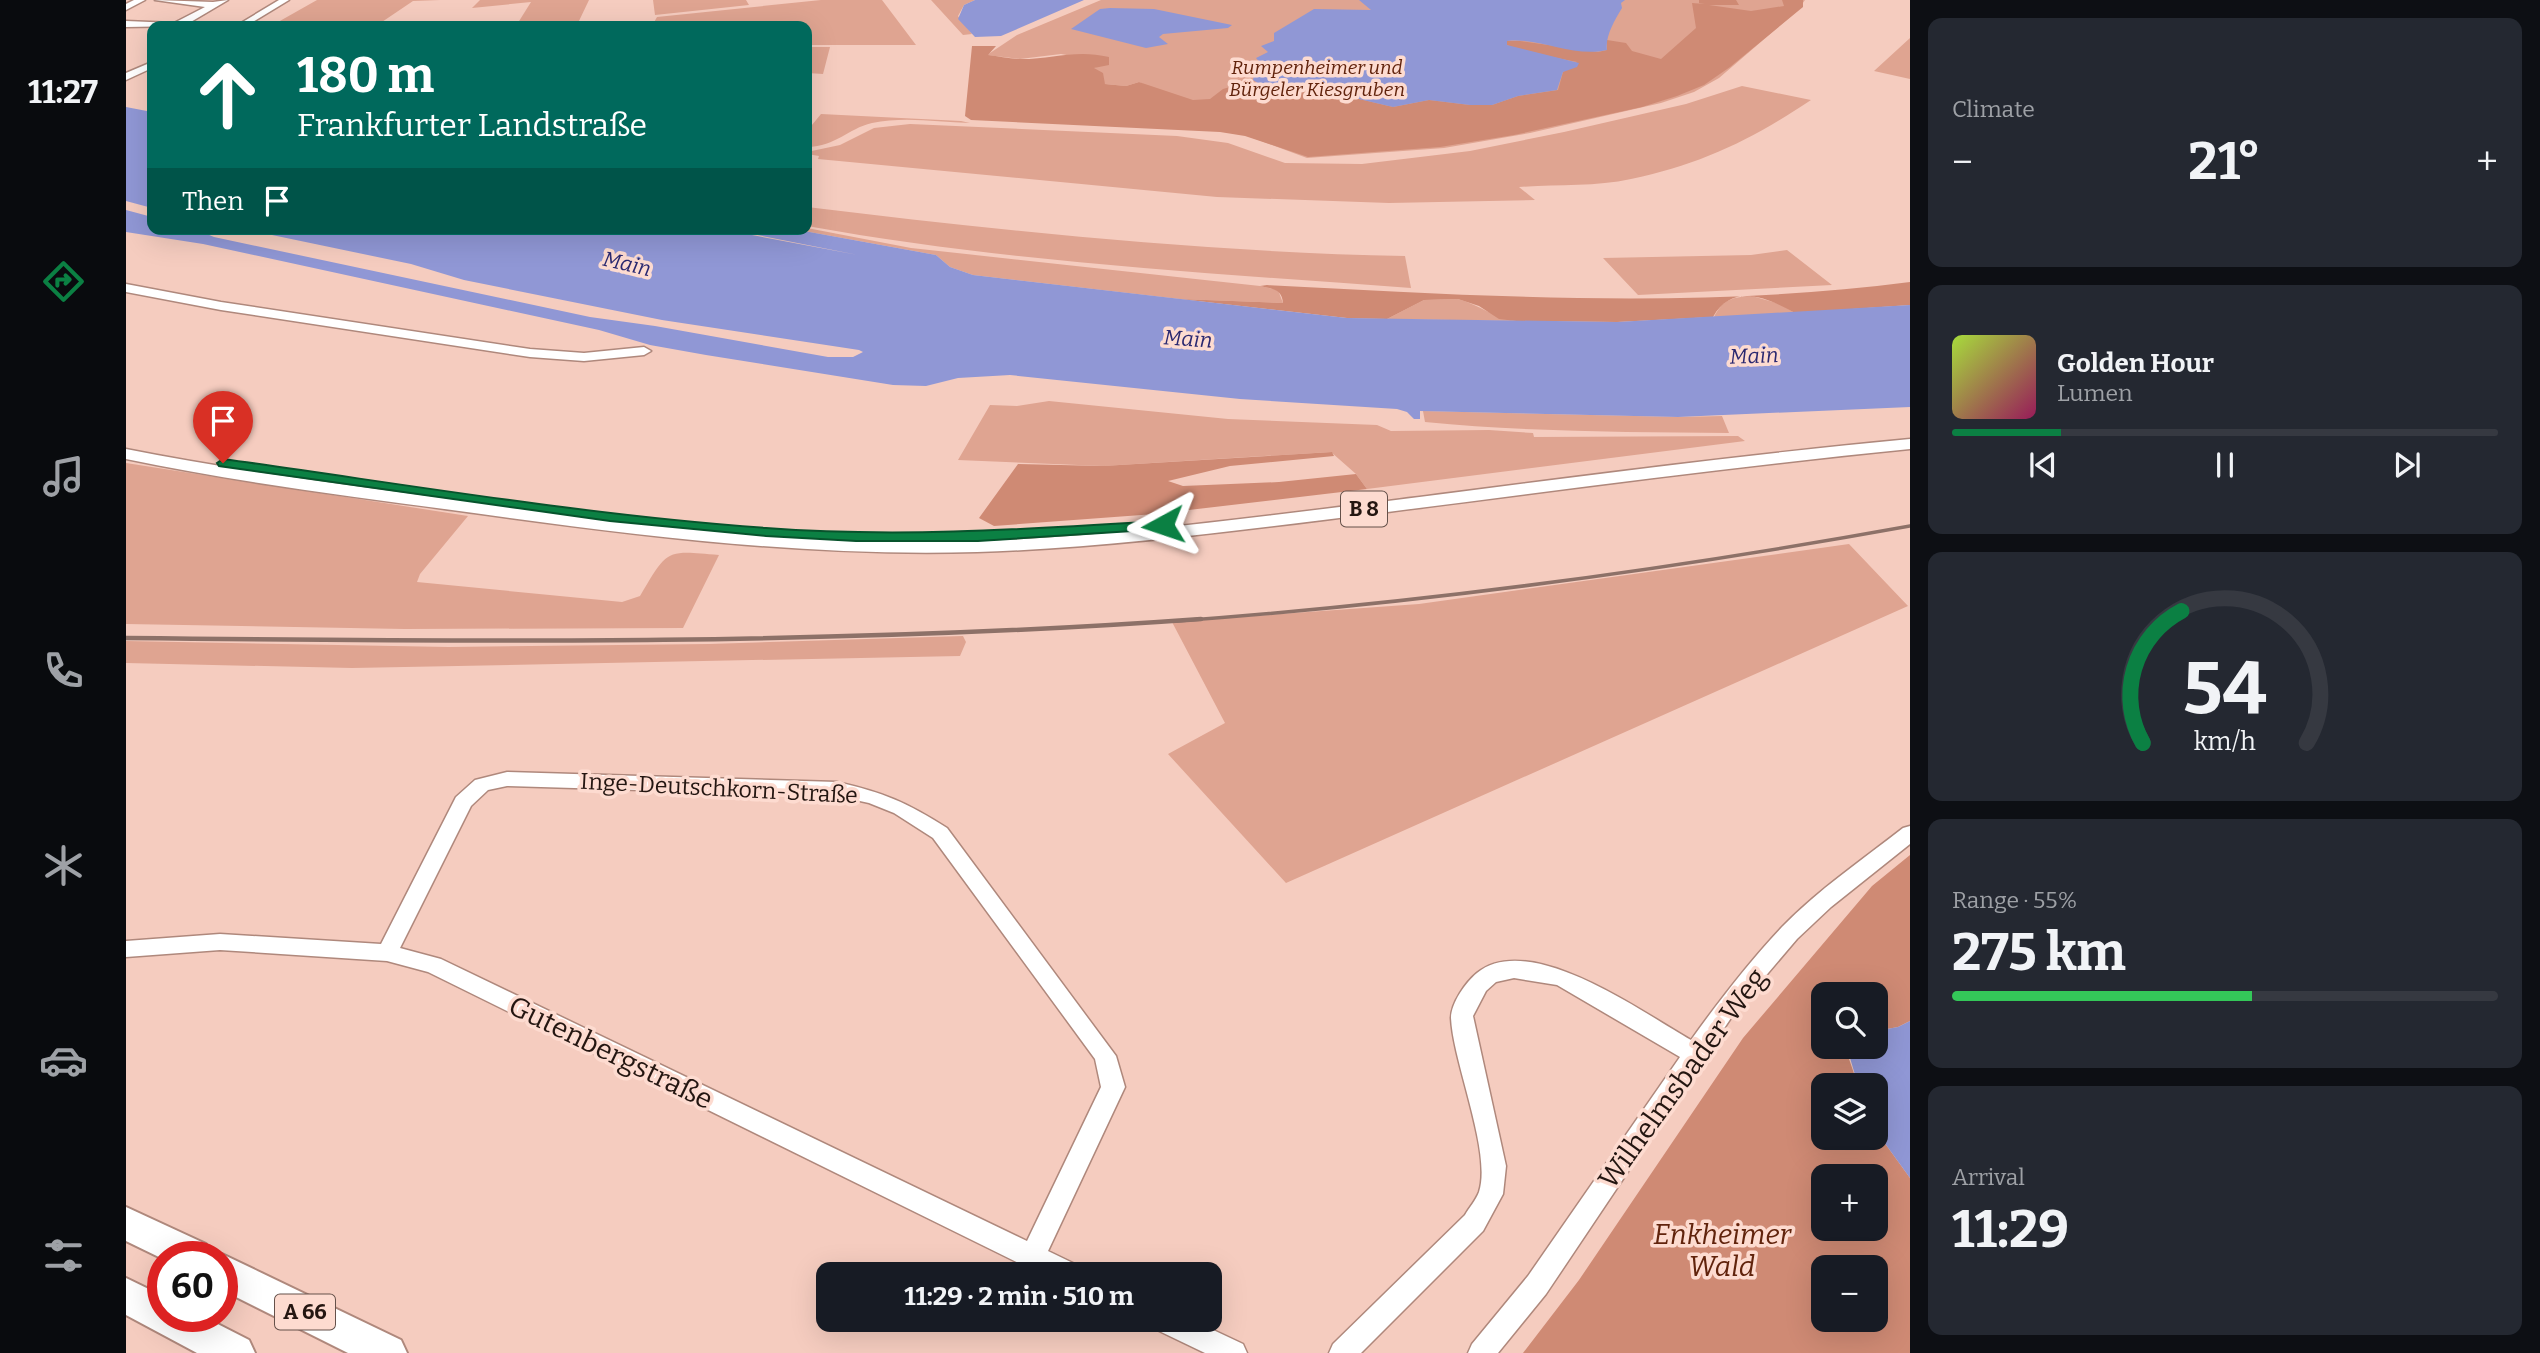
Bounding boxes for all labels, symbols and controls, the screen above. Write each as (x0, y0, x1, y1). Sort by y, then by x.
text: 180 m (297, 46, 434, 105)
icon: ahead (182, 49, 273, 140)
park label: Rumpenheimer und Bürgeler Kiesgruben (1229, 56, 1405, 101)
text: 11:27 (28, 73, 98, 111)
text: Climate (1952, 95, 2035, 123)
text: Frankfurter Landstraße (297, 106, 647, 144)
text: 21° (2188, 130, 2261, 193)
text: − (1952, 139, 1973, 185)
text: + (2476, 139, 2498, 185)
icon: arrive (258, 182, 296, 220)
text: Then (182, 186, 244, 217)
water label: Main (600, 246, 654, 282)
icon: directions (39, 257, 88, 306)
water label: Main (1163, 324, 1213, 354)
water label: Main (1729, 342, 1779, 370)
text: Golden Hour (2057, 348, 2214, 379)
text: Lumen (2057, 379, 2133, 407)
pin (193, 391, 253, 463)
icon: arrive (204, 402, 242, 440)
icon: previous (2024, 446, 2062, 484)
icon: pause (2206, 446, 2244, 484)
icon: next (2388, 446, 2426, 484)
icon: music (39, 452, 88, 501)
position arrow (1126, 488, 1200, 562)
road number: B 8 (1341, 491, 1387, 526)
text: 54 (2183, 645, 2267, 732)
icon: phone (39, 646, 88, 695)
text: km/h (2194, 726, 2256, 756)
street label: Inge-Deutschkorn-Straße (580, 767, 858, 809)
icon: climate (39, 841, 88, 890)
text: Range · 55% (1952, 886, 2077, 914)
text: 275 km (1952, 921, 2126, 984)
street label: Wilhelmsbader Weg (1592, 962, 1773, 1195)
map controls (1811, 982, 1888, 1332)
button: search (1811, 982, 1888, 1059)
street label: Gutenbergstraße (503, 989, 718, 1116)
icon: car (39, 1036, 88, 1085)
button: layers (1811, 1073, 1888, 1150)
text: Arrival (1952, 1163, 2025, 1191)
button: + (1811, 1164, 1888, 1241)
text: 11:29 (1952, 1198, 2069, 1261)
park label: Enkheimer Wald (1653, 1218, 1792, 1283)
icon: filters (39, 1231, 88, 1280)
speed limit sign: 60 (147, 1241, 238, 1332)
button: − (1811, 1255, 1888, 1332)
text: 11:29 · 2 min · 510 m (904, 1281, 1134, 1312)
road number: A 66 (275, 1294, 335, 1330)

